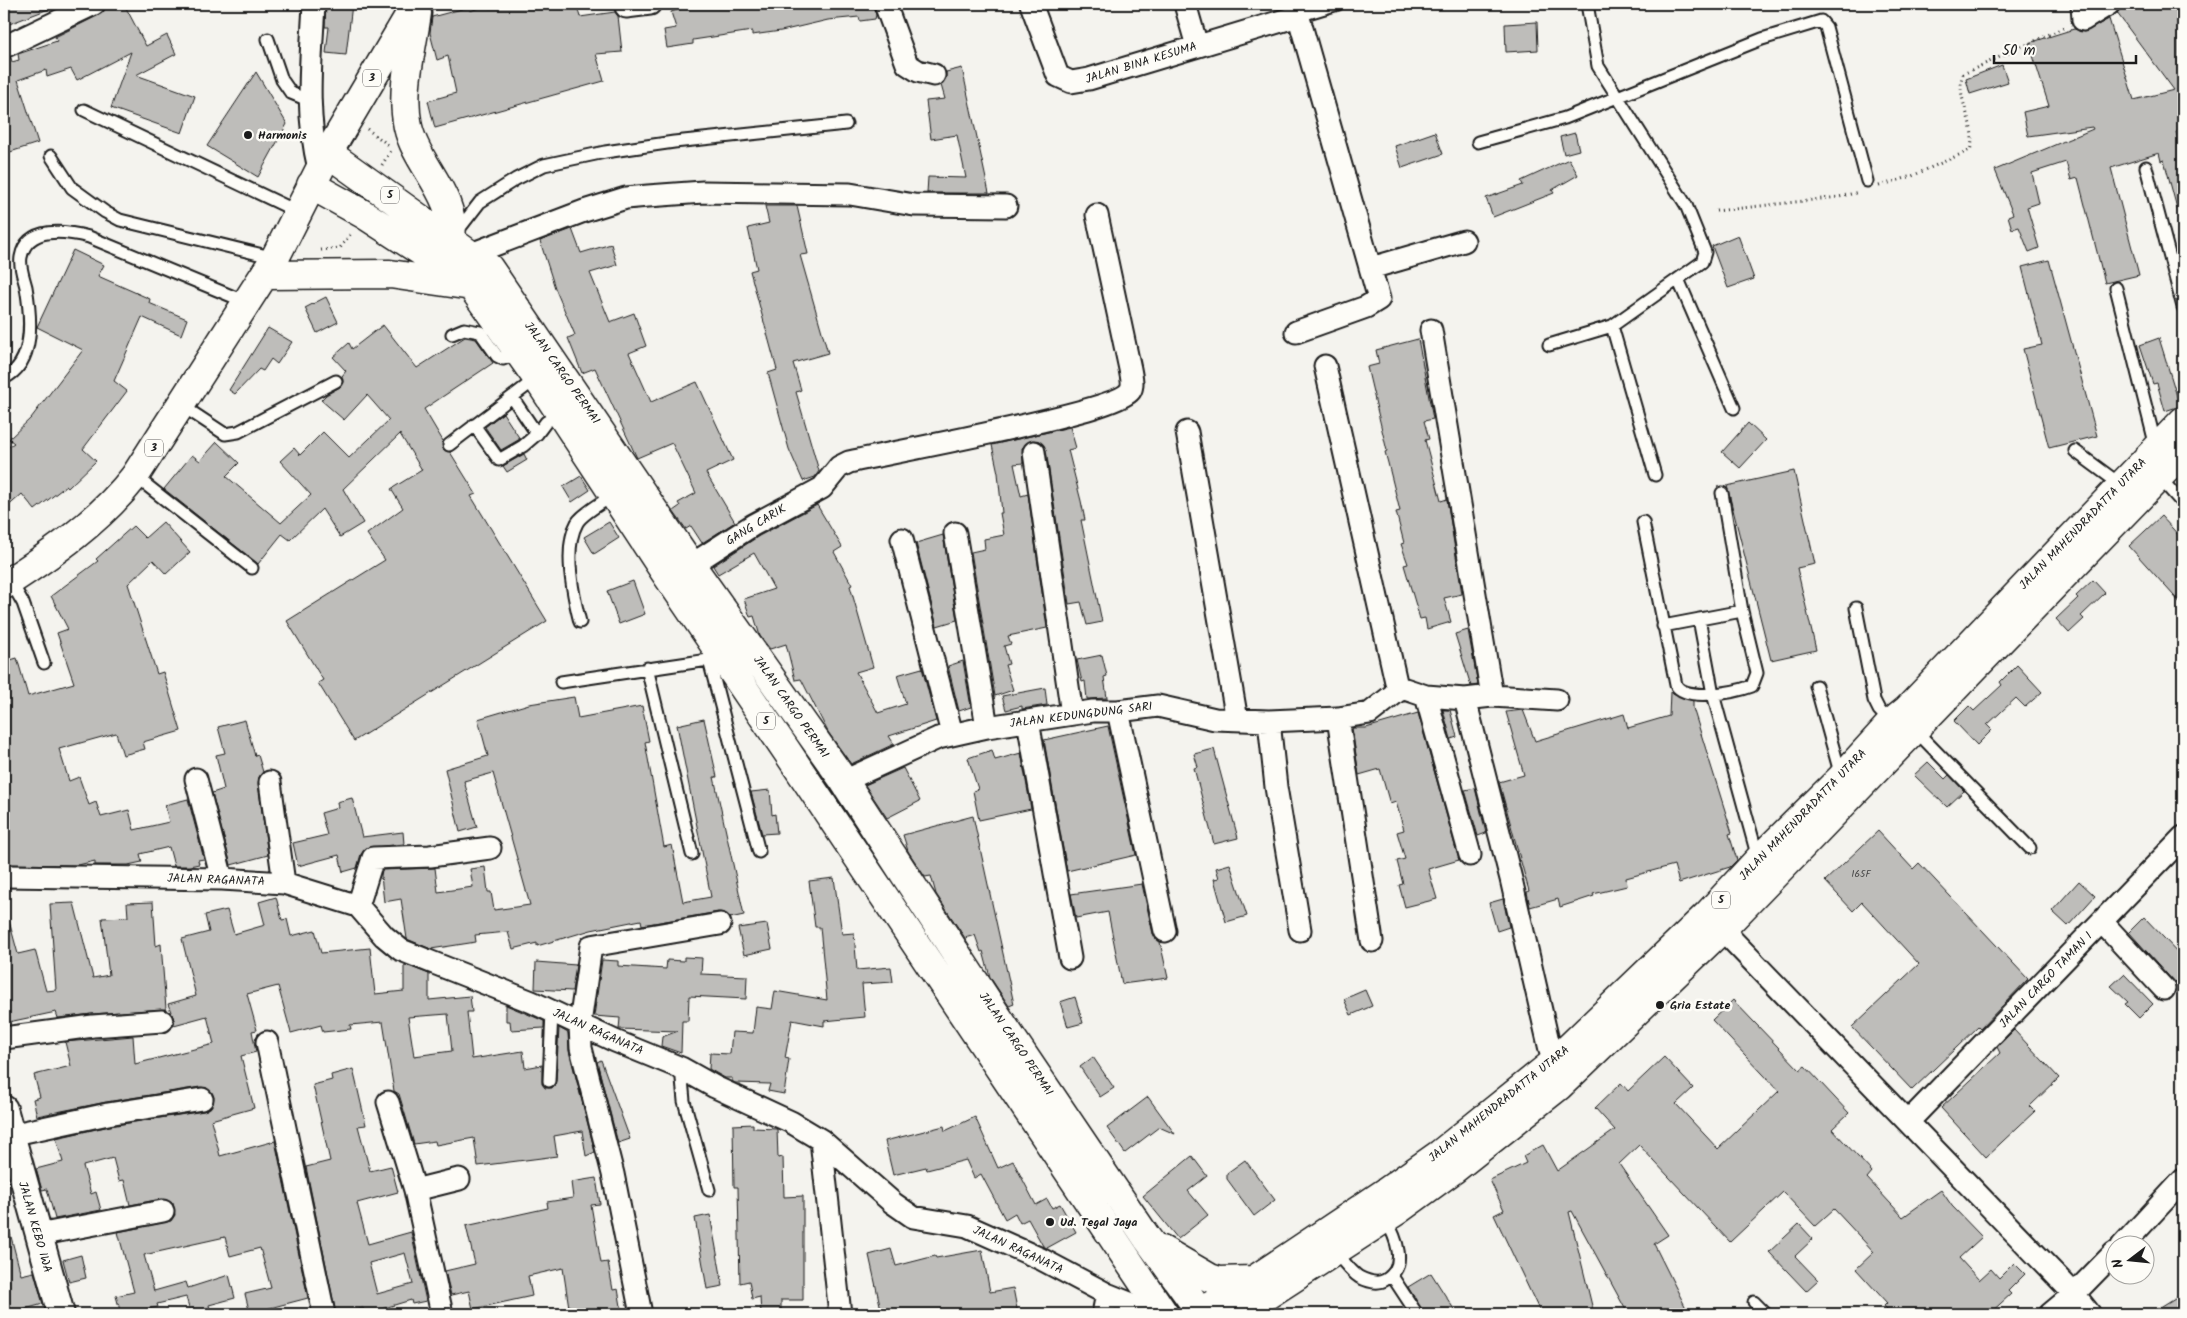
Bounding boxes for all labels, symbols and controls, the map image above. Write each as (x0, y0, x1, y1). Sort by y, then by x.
scale bar (1994, 32, 2137, 64)
street label: JALAN BINA KESUMA (1083, 37, 1199, 89)
text: 50 m (2002, 39, 2036, 63)
road number: 3 (363, 70, 381, 86)
place label: Harmonis (258, 126, 307, 145)
marker: Harmonis (242, 129, 254, 141)
road number: 5 (381, 186, 399, 204)
street label: JALAN CARGO PERMAI (519, 318, 605, 429)
road number: 3 (145, 439, 163, 456)
street label: JALAN MAHENDRADATTA UTARA (2015, 454, 2151, 594)
street label: GANG CARIK (722, 499, 790, 550)
street label: JALAN CARGO PERMAI (748, 652, 834, 763)
street label: JALAN KEDUNGDUNG SARI (1008, 697, 1154, 733)
road number: 5 (757, 712, 775, 729)
street label: JALAN MAHENDRADATTA UTARA (1735, 745, 1871, 885)
house number: 165F (1851, 866, 1871, 882)
street label: JALAN RAGANATA (167, 869, 265, 891)
road number: 5 (1712, 892, 1730, 908)
street label: JALAN CARGO TAMAN I (1995, 927, 2097, 1033)
street label: JALAN CARGO PERMAI (974, 988, 1058, 1100)
place label: Gria Estate (1670, 996, 1731, 1015)
marker: Gria Estate (1654, 999, 1666, 1011)
street label: JALAN RAGANATA (549, 1003, 647, 1061)
street label: JALAN MAHENDRADATTA UTARA (1424, 1041, 1574, 1167)
street label: JALAN KEBO IWA (13, 1179, 57, 1275)
place label: Ud. Tegal Jaya (1060, 1213, 1137, 1232)
marker: Ud. Tegal Jaya (1044, 1216, 1056, 1228)
street label: JALAN RAGANATA (970, 1221, 1066, 1279)
north arrow (2104, 1236, 2154, 1286)
text: N (2107, 1256, 2130, 1271)

